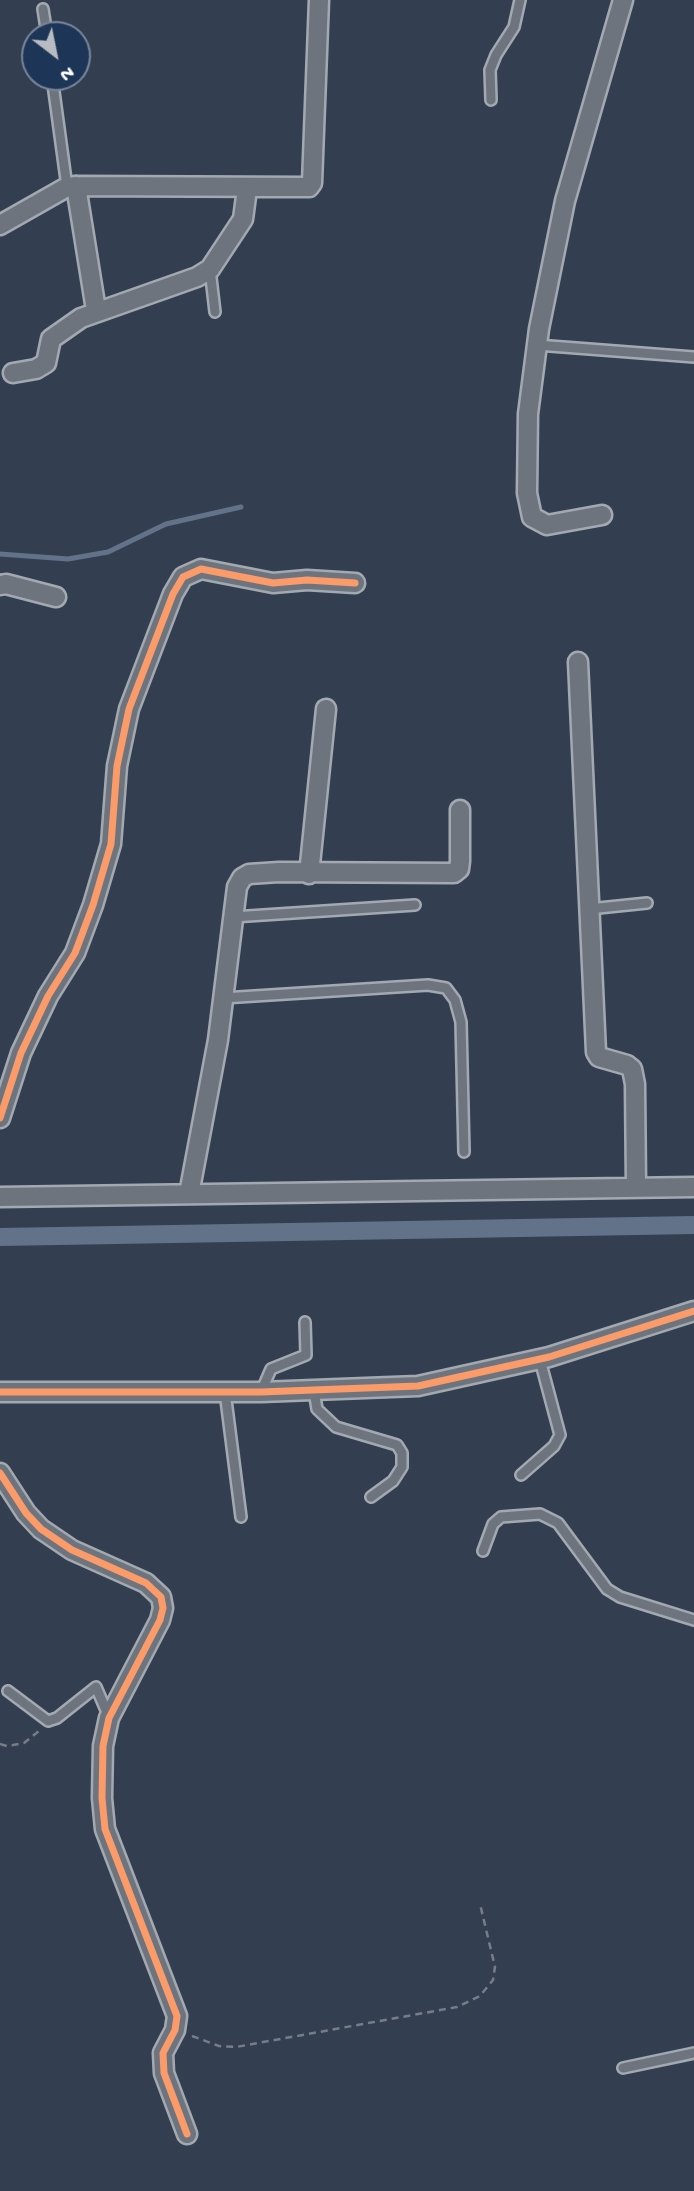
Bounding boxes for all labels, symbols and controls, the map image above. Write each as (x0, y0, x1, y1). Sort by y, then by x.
north arrow (21, 21, 91, 91)
text: N (55, 59, 78, 86)

